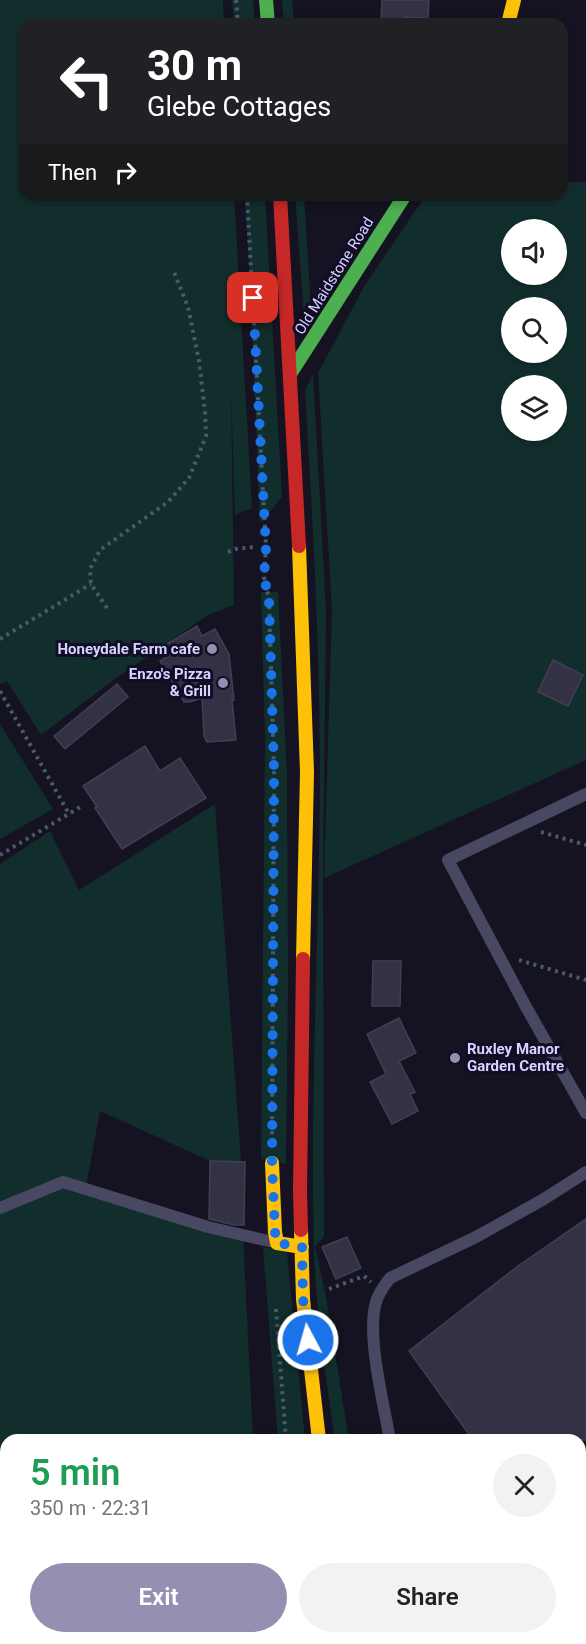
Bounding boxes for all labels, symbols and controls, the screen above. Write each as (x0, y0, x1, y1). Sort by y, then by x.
text: 30 m (147, 41, 242, 90)
icon: left (48, 42, 126, 120)
text: Glebe Cottages (147, 91, 331, 123)
icon: right (109, 156, 142, 189)
text: Then (48, 160, 97, 185)
street label: Old Maidstone Road (291, 214, 377, 338)
map controls (501, 219, 567, 441)
button: sound (501, 219, 567, 285)
pin (227, 272, 278, 323)
icon: arrive (236, 281, 269, 314)
button: search (501, 297, 567, 363)
button: layers (501, 375, 567, 441)
place label: Honeydale Farm cafe (57, 640, 200, 658)
marker: Honeydale Farm cafe (205, 642, 219, 656)
place label: Enzo's Pizza & Grill (129, 665, 211, 700)
marker: Enzo's Pizza & Grill (216, 676, 230, 690)
place label: Ruxley Manor Garden Centre (467, 1040, 564, 1075)
marker: Ruxley Manor Garden Centre (448, 1051, 462, 1065)
position arrow (276, 1308, 340, 1372)
text: 5 min (30, 1452, 120, 1494)
button: close (493, 1454, 556, 1517)
text: 350 m · 22:31 (30, 1496, 151, 1520)
button: Exit (30, 1563, 287, 1632)
button: Share (299, 1563, 556, 1632)

